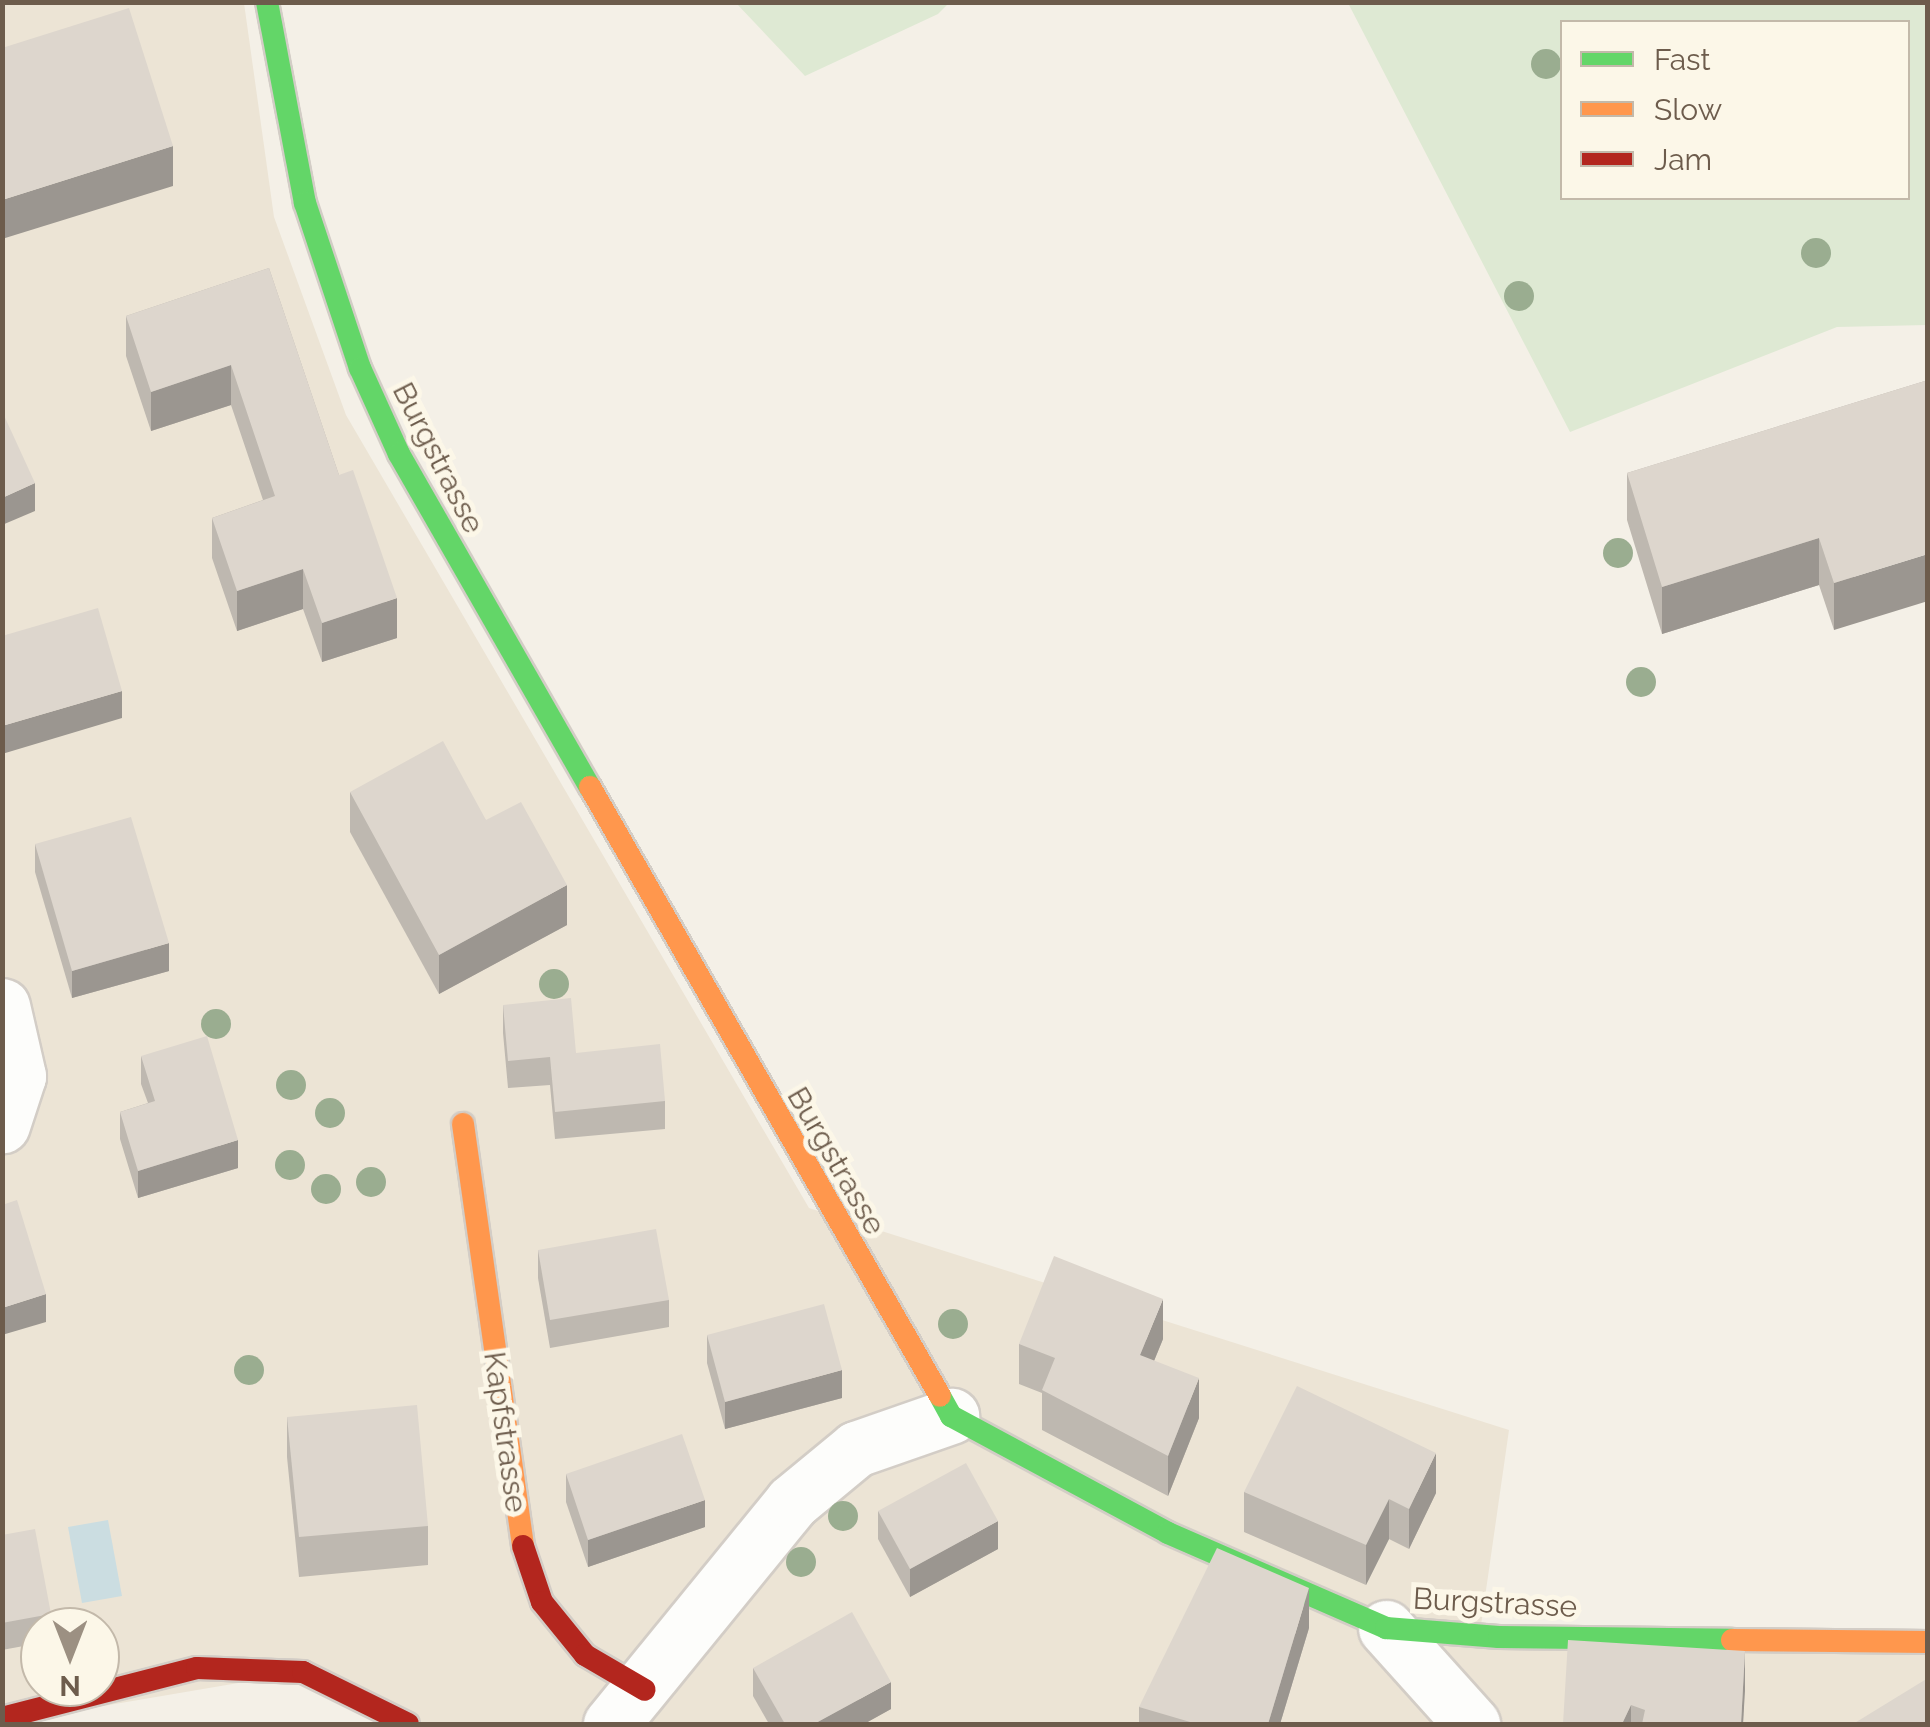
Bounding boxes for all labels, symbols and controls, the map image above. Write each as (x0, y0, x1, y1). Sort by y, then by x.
legend (1560, 20, 1910, 200)
text: Fast (1654, 42, 1711, 77)
text: Slow (1654, 92, 1722, 127)
text: Jam (1654, 142, 1712, 177)
street label: Burgstrasse (385, 377, 491, 539)
street label: Burgstrasse (779, 1081, 893, 1241)
street label: Kapfstrasse (476, 1349, 534, 1515)
street label: Burgstrasse (1412, 1581, 1578, 1625)
north arrow (20, 1607, 120, 1707)
text: N (59, 1669, 81, 1702)

